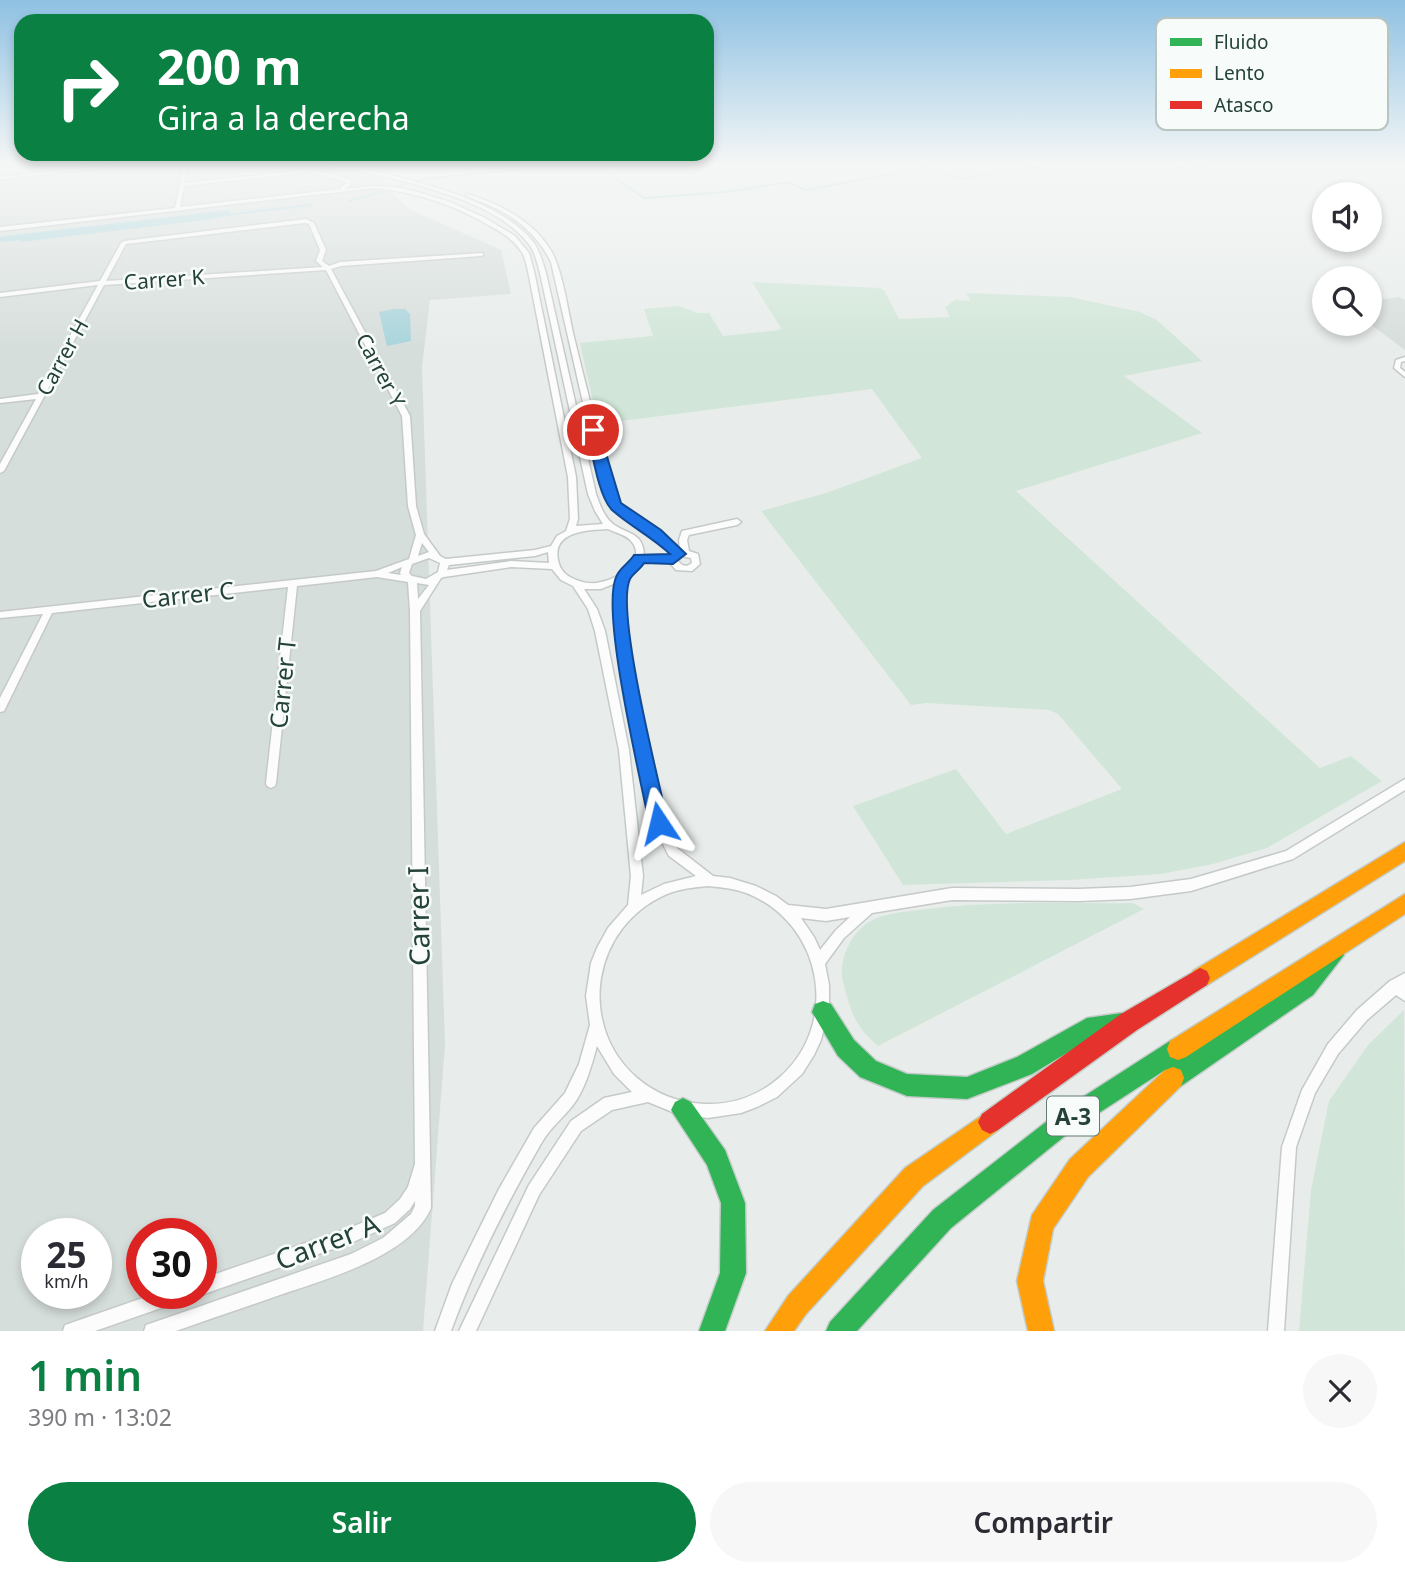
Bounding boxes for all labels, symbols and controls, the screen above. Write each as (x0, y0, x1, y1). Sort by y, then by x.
legend (1156, 18, 1388, 130)
text: Fluido (1214, 29, 1269, 55)
text: 200 m (157, 33, 302, 99)
icon: right (42, 42, 133, 133)
text: Lento (1214, 60, 1265, 86)
text: Atasco (1214, 92, 1273, 118)
text: Gira a la derecha (157, 96, 410, 139)
map controls (1312, 182, 1382, 336)
button: sound (1312, 182, 1382, 252)
street label: Carrer K (123, 262, 205, 296)
button: search (1312, 266, 1382, 336)
street label: Carrer H (30, 314, 94, 400)
street label: Carrer Y (350, 328, 412, 412)
pin (563, 400, 623, 460)
icon: arrive (574, 411, 612, 449)
street label: Carrer C (140, 573, 236, 615)
street label: Carrer T (261, 635, 303, 730)
position arrow (622, 786, 696, 860)
street label: Carrer I (398, 866, 438, 966)
road number: A-3 (1047, 1096, 1099, 1135)
street label: Carrer A (270, 1204, 385, 1278)
speed limit sign: 30 (126, 1218, 217, 1309)
text: 25 (46, 1231, 87, 1278)
text: km/h (44, 1269, 89, 1293)
text: 1 min (28, 1346, 142, 1403)
button: close (1303, 1354, 1377, 1428)
text: 390 m · 13:02 (28, 1401, 172, 1433)
button: Salir (28, 1482, 696, 1562)
button: Compartir (710, 1482, 1377, 1562)

